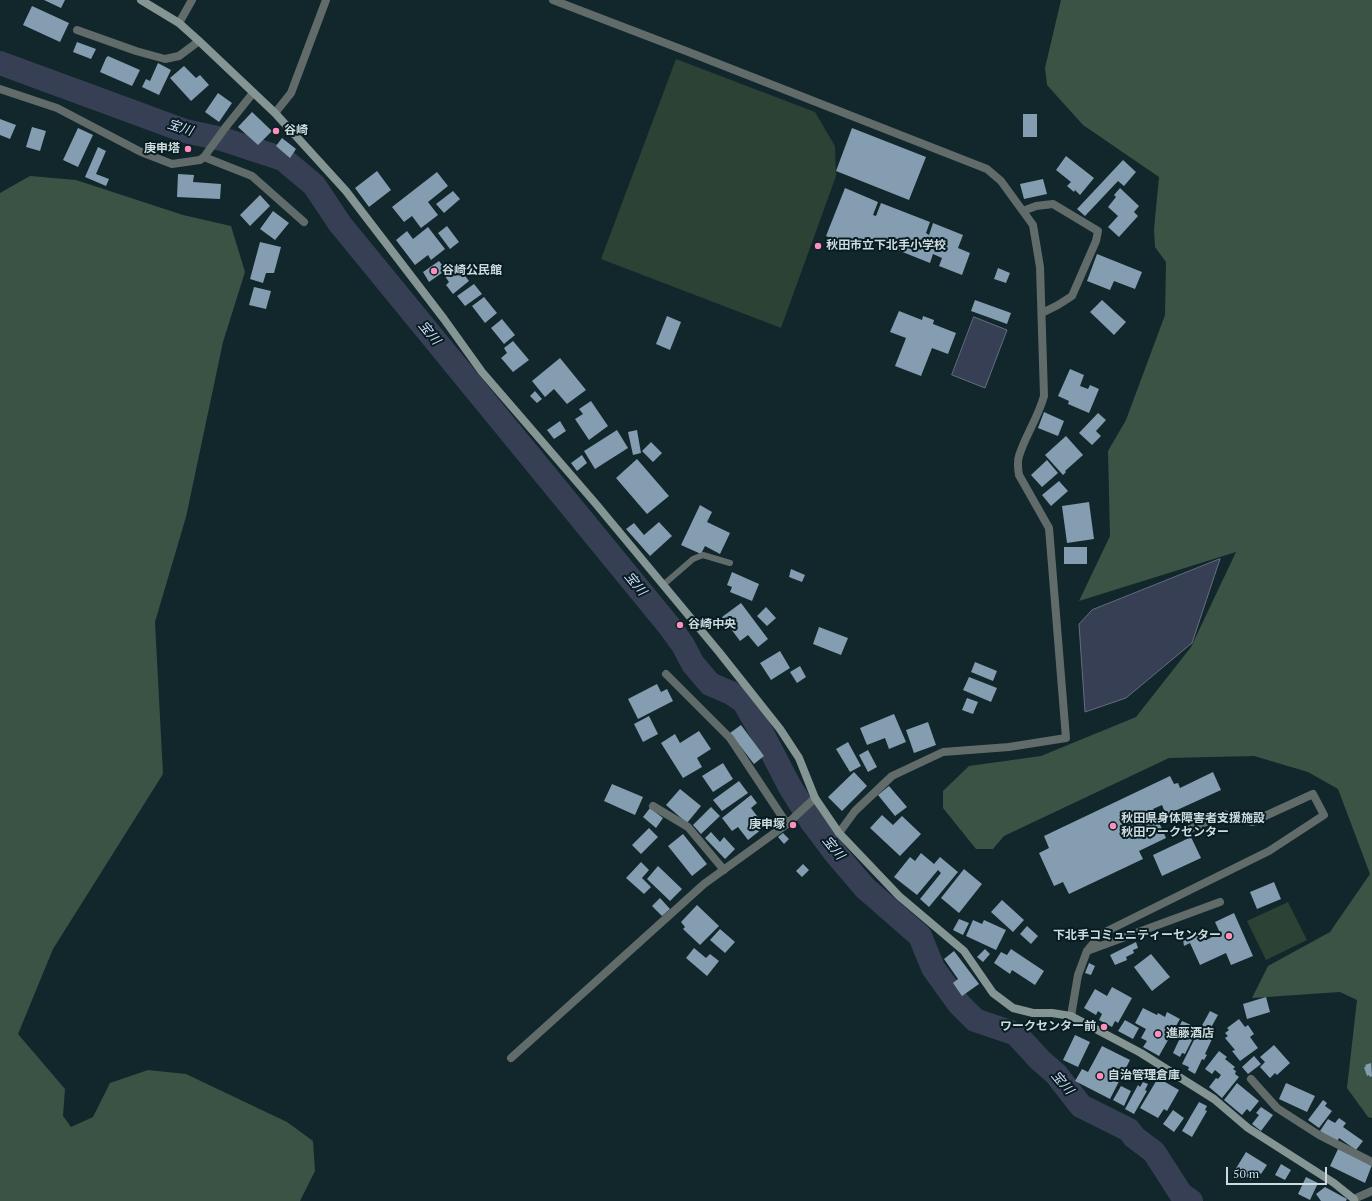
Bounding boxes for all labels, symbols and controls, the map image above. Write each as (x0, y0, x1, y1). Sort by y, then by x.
water label: 宝川 (165, 117, 195, 139)
place label: 谷崎 (284, 124, 308, 138)
marker: 谷崎 (271, 126, 281, 136)
place label: 庚申塔 (144, 142, 180, 156)
marker: 庚申塔 (183, 144, 193, 154)
place label: 秋田市立下北手小学校 (826, 239, 946, 253)
marker: 秋田市立下北手小学校 (813, 241, 823, 251)
place label: 谷崎公民館 (442, 264, 502, 278)
marker: 谷崎公民館 (429, 266, 439, 276)
water label: 宝川 (415, 318, 443, 348)
water label: 宝川 (621, 569, 649, 599)
place label: 谷崎中央 (688, 618, 736, 632)
marker: 谷崎中央 (675, 620, 685, 630)
place label: 秋田県身体障害者支援施設 秋田ワークセンター (1121, 812, 1265, 840)
place label: 庚申塚 (749, 818, 785, 832)
marker: 庚申塚 (788, 820, 798, 830)
marker: 秋田県身体障害者支援施設 秋田ワークセンター (1108, 821, 1118, 831)
water label: 宝川 (819, 833, 847, 863)
place label: 下北手コミュニティーセンター (1053, 929, 1221, 943)
marker: 下北手コミュニティーセンター (1224, 931, 1234, 941)
place label: ワークセンター前 (1000, 1020, 1096, 1034)
marker: ワークセンター前 (1099, 1022, 1109, 1032)
place label: 進藤酒店 (1166, 1027, 1214, 1041)
marker: 進藤酒店 (1153, 1029, 1163, 1039)
water label: 宝川 (1048, 1068, 1076, 1098)
place label: 自治管理倉庫 (1108, 1069, 1180, 1083)
marker: 自治管理倉庫 (1095, 1071, 1105, 1081)
scale bar (1228, 1159, 1329, 1185)
text: 50 m (1233, 1166, 1259, 1181)

